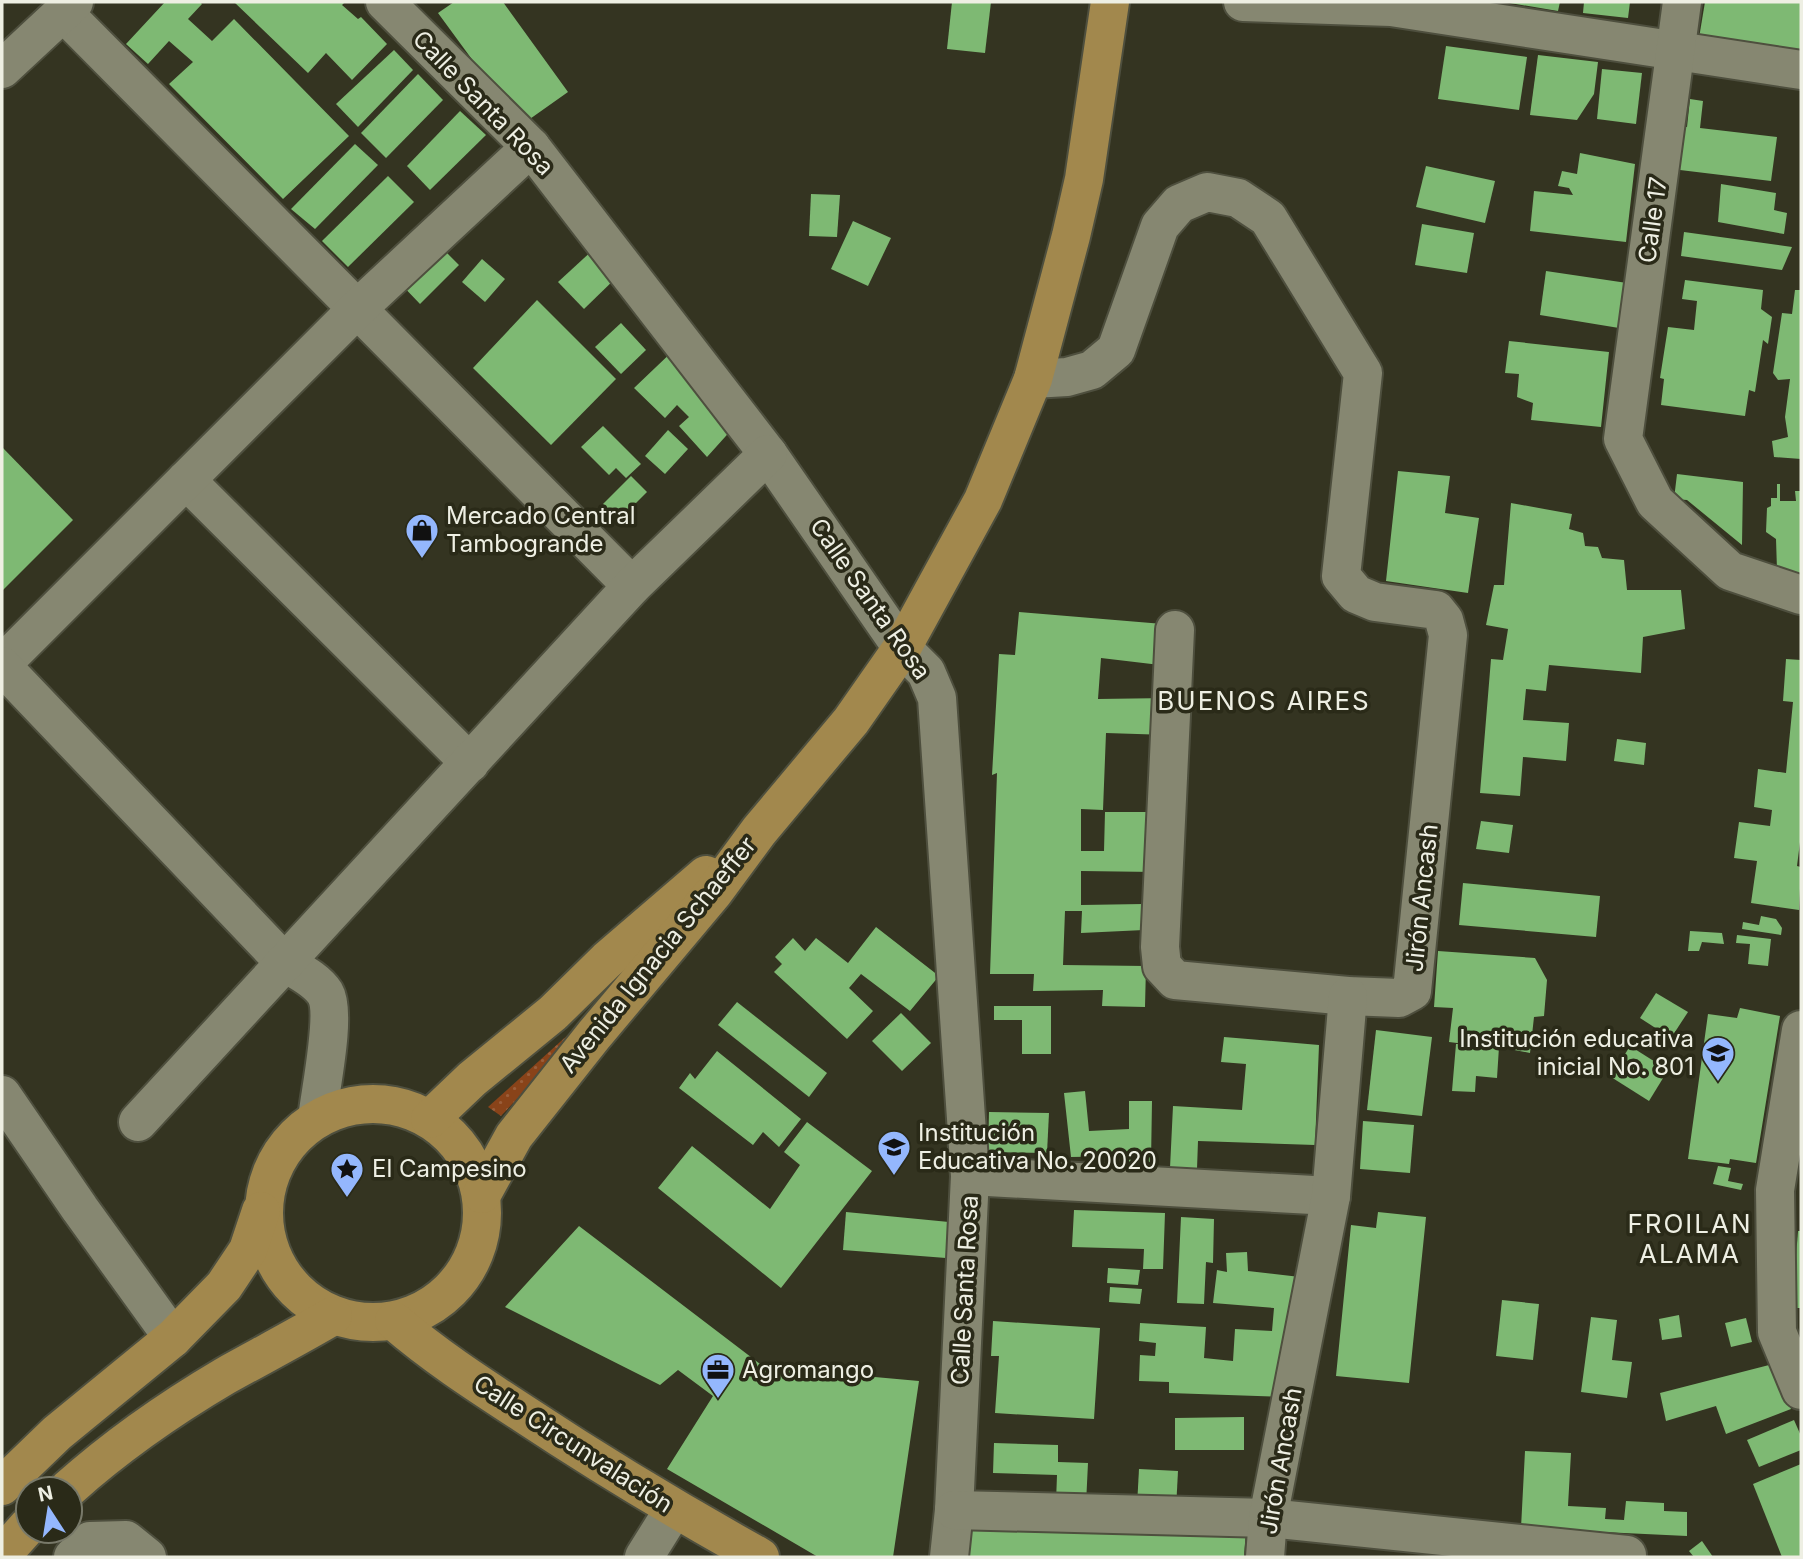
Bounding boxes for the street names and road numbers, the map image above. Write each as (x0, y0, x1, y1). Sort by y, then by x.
street label: Calle Santa Rosa (407, 24, 560, 181)
street label: Calle 17 (1632, 175, 1673, 265)
street label: Calle Santa Rosa (804, 512, 937, 685)
street label: Jirón Ancash (1399, 823, 1444, 973)
street label: Avenida Ignacia Schaeffer (553, 831, 762, 1079)
street label: Calle Santa Rosa (945, 1194, 984, 1386)
street label: Calle Circunvalación (468, 1368, 678, 1519)
street label: Jirón Ancash (1253, 1385, 1308, 1537)

